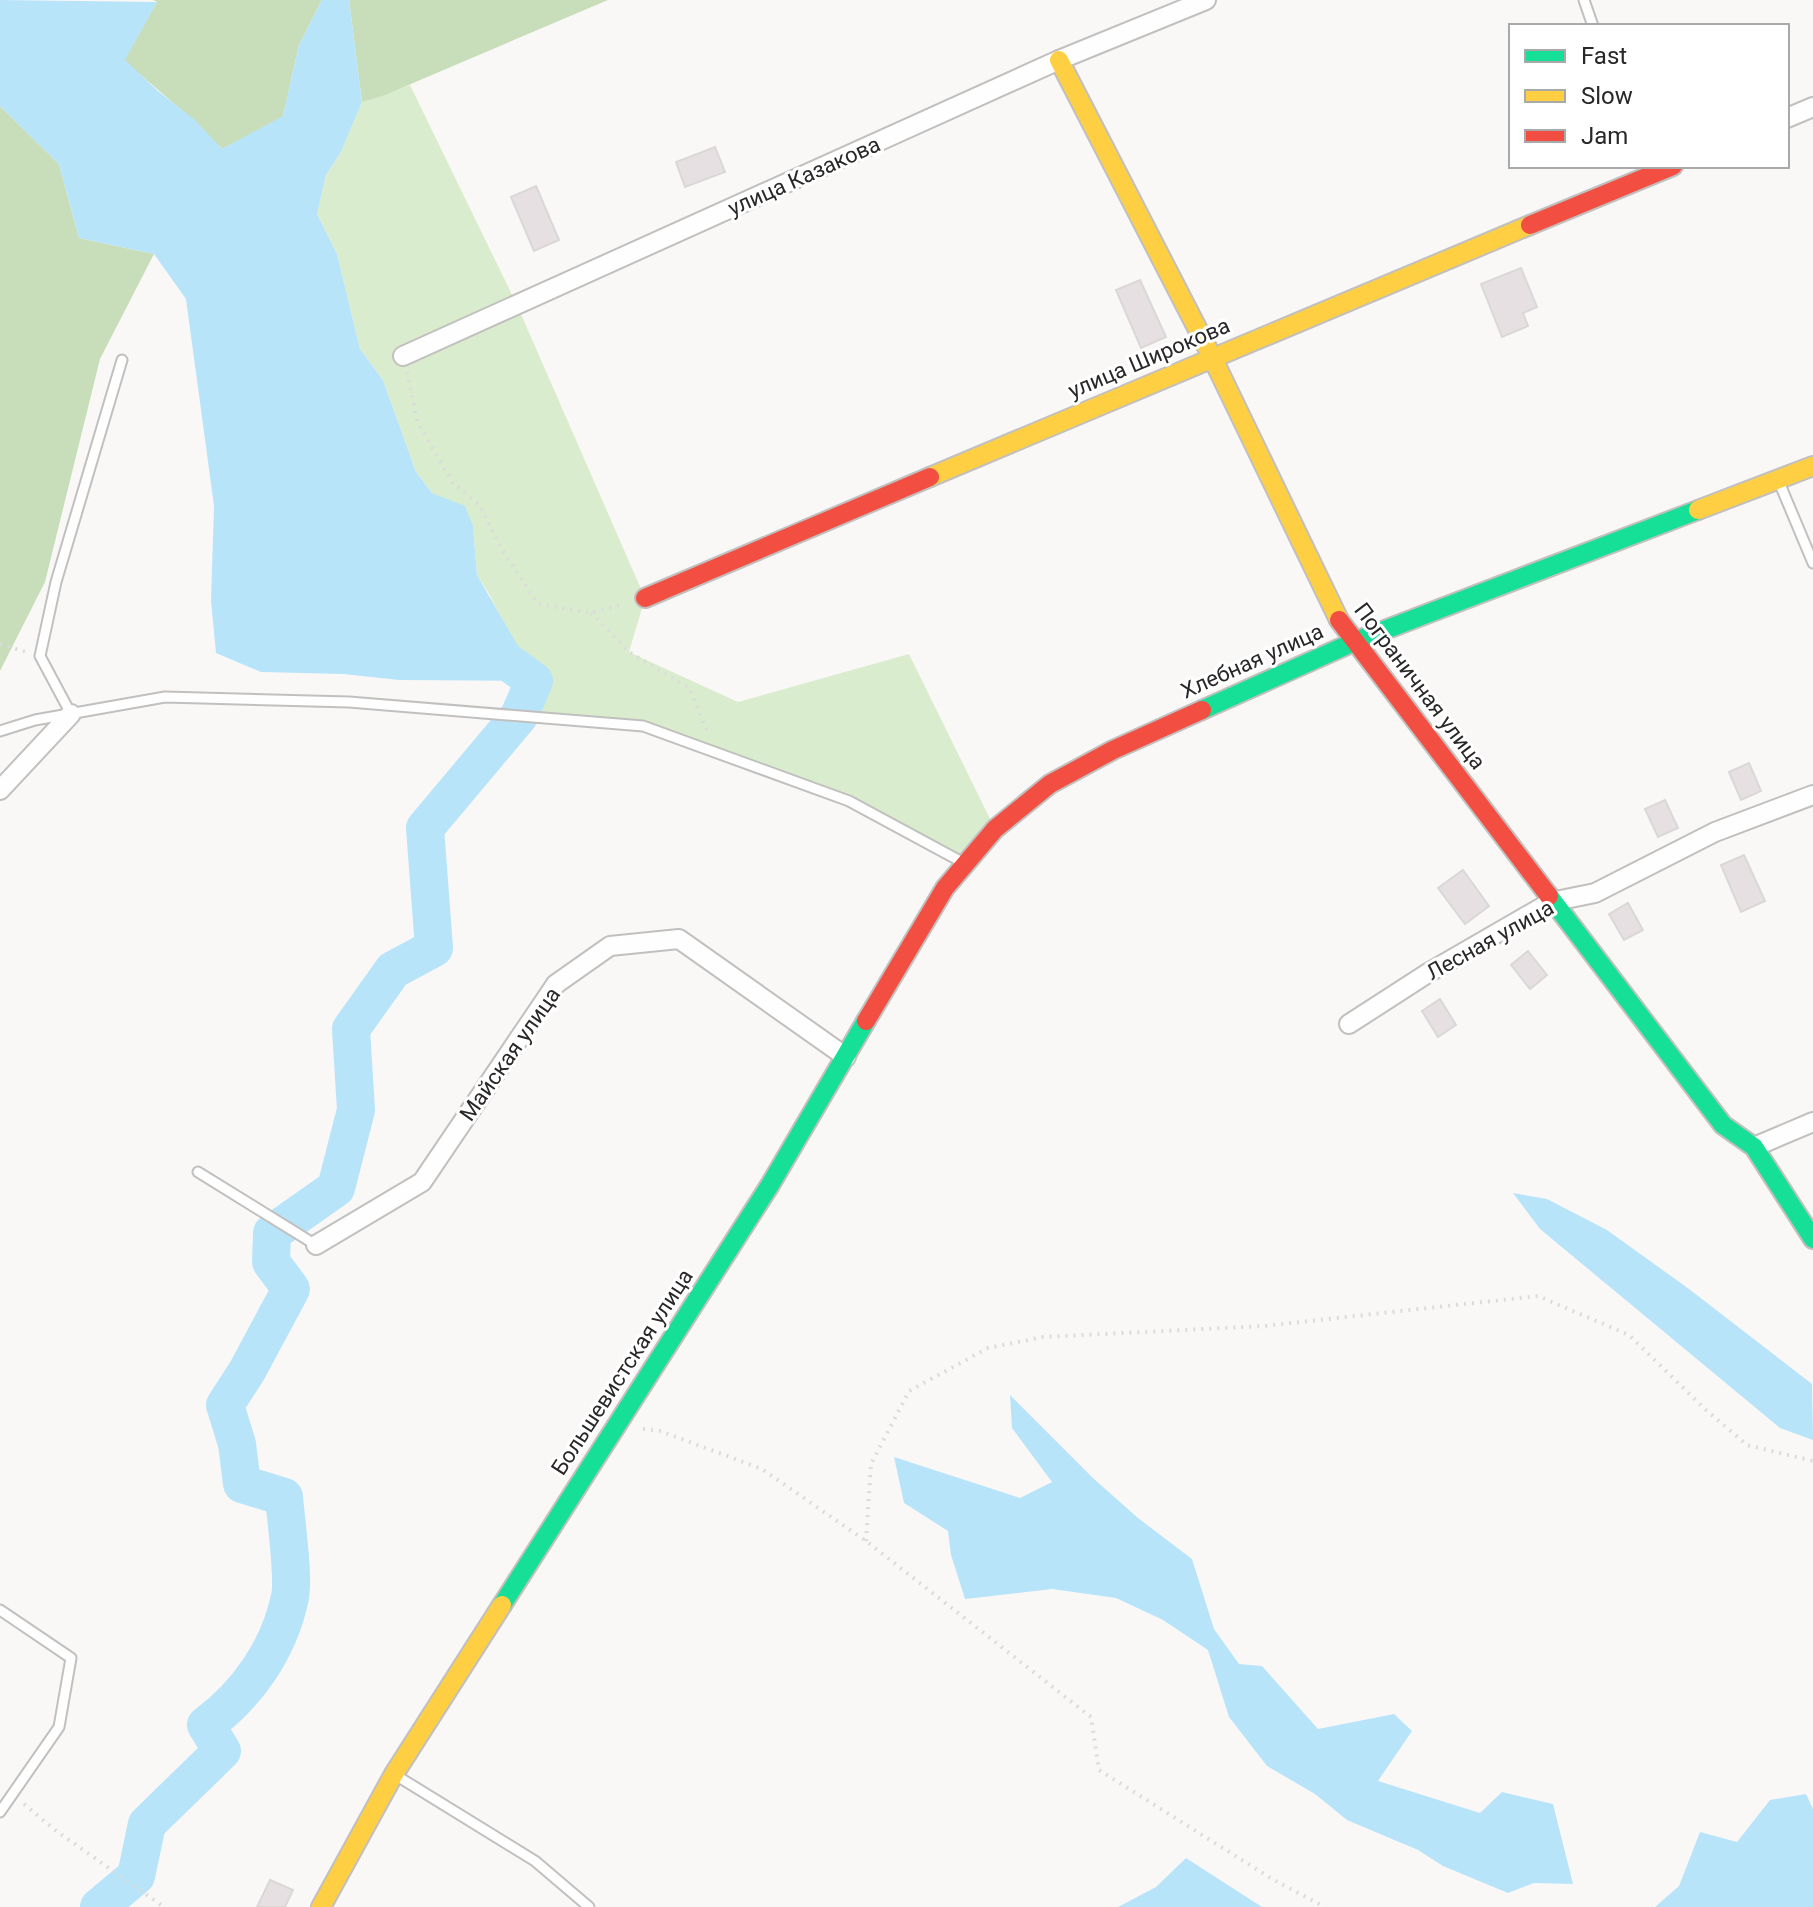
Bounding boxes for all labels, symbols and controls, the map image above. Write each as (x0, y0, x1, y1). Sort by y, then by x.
legend (1509, 24, 1789, 168)
text: Fast (1581, 42, 1627, 70)
text: Slow (1581, 82, 1633, 110)
text: Jam (1581, 122, 1628, 150)
street label: улица Казакова (724, 131, 884, 221)
street label: улица Широкова (1065, 313, 1233, 403)
street label: Пограничная улица (1349, 598, 1491, 774)
street label: Хлебная улица (1177, 618, 1327, 704)
street label: Лесная улица (1422, 895, 1558, 985)
street label: Майская улица (455, 982, 565, 1126)
street label: Большевистская улица (546, 1264, 698, 1480)

